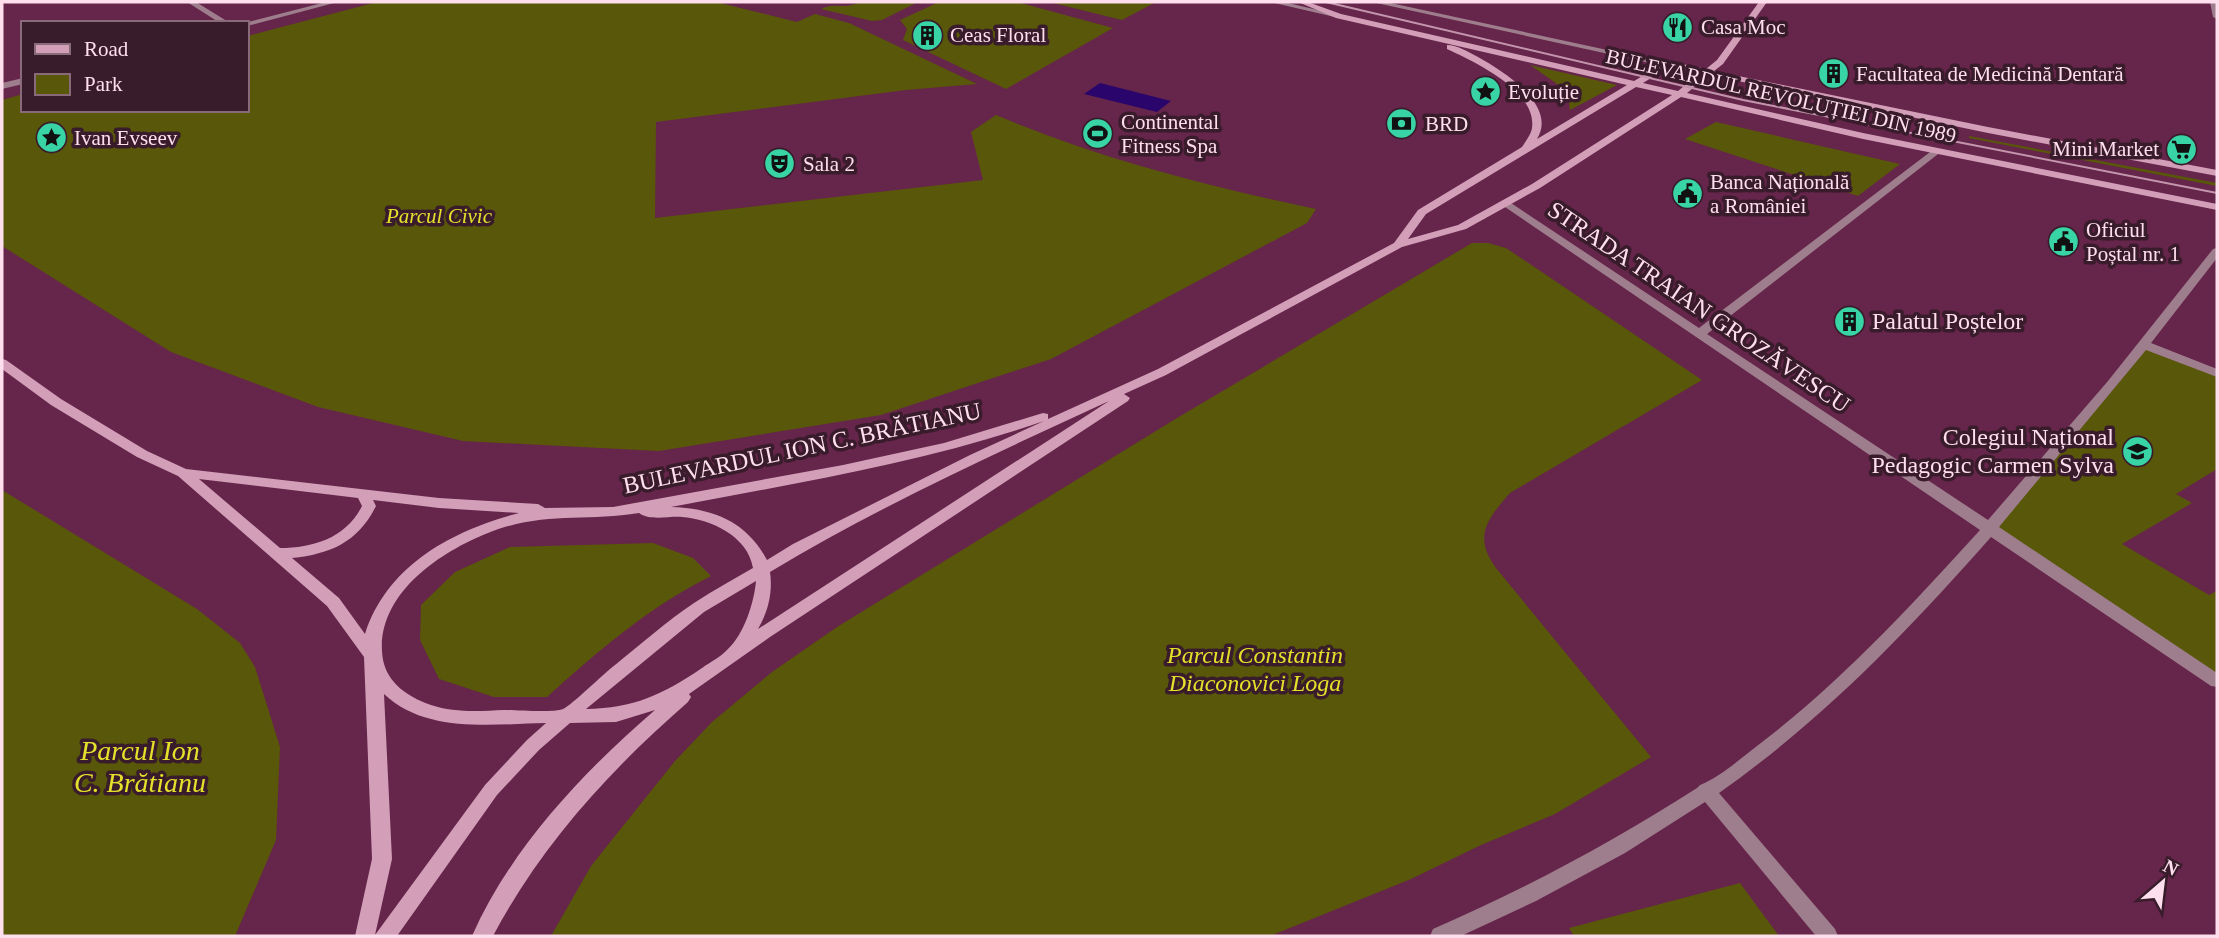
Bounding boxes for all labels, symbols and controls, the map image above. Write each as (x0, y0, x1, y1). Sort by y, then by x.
restaurant icon: Casa Moc (1661, 10, 1695, 44)
place label: Casa Moc (1701, 15, 1786, 39)
building icon: Ceas Floral (910, 18, 944, 52)
legend (21, 21, 248, 112)
place label: Ceas Floral (950, 23, 1046, 47)
text: Road (84, 37, 129, 61)
street label: BULEVARDUL REVOLUȚIEI DIN 1989 (1604, 44, 1958, 148)
building icon: Facultatea de Medicină Dentară (1816, 57, 1850, 91)
place label: Facultatea de Medicină Dentară (1856, 62, 2124, 86)
text: Park (84, 72, 123, 96)
place icon: Evoluție (1468, 75, 1502, 109)
place label: Evoluție (1508, 80, 1579, 104)
bank icon: BRD (1385, 107, 1419, 141)
place label: Continental Fitness Spa (1121, 110, 1219, 158)
place label: BRD (1425, 112, 1468, 136)
sports icon: Continental Fitness Spa (1081, 117, 1115, 151)
place icon: Ivan Evseev (34, 121, 68, 155)
place label: Ivan Evseev (74, 126, 178, 150)
supermarket icon: Mini Market (2165, 132, 2199, 166)
place label: Mini Market (2052, 137, 2159, 161)
theatre icon: Sala 2 (763, 147, 797, 181)
place label: Sala 2 (803, 152, 855, 176)
place label: Banca Națională a României (1710, 170, 1850, 218)
public building icon: Banca Națională a României (1670, 177, 1704, 211)
street label: STRADA TRAIAN GROZĂVESCU (1543, 196, 1855, 418)
park label: Parcul Civic (385, 204, 493, 228)
place label: Oficiul Poștal nr. 1 (2086, 218, 2180, 266)
public building icon: Oficiul Poștal nr. 1 (2046, 225, 2080, 259)
building icon: Palatul Poștelor (1832, 304, 1866, 338)
place label: Palatul Poștelor (1872, 308, 2023, 334)
street label: BULEVARDUL ION C. BRĂTIANU (621, 397, 983, 499)
place label: Colegiul Național Pedagogic Carmen Sylva (1871, 424, 2114, 478)
school or university icon: Colegiul Național Pedagogic Carmen Sylva (2120, 434, 2154, 468)
park label: Parcul Constantin Diaconovici Loga (1166, 642, 1343, 696)
park label: Parcul Ion C. Brătianu (74, 735, 206, 798)
north arrow (2128, 847, 2198, 917)
text: N (2160, 855, 2182, 880)

